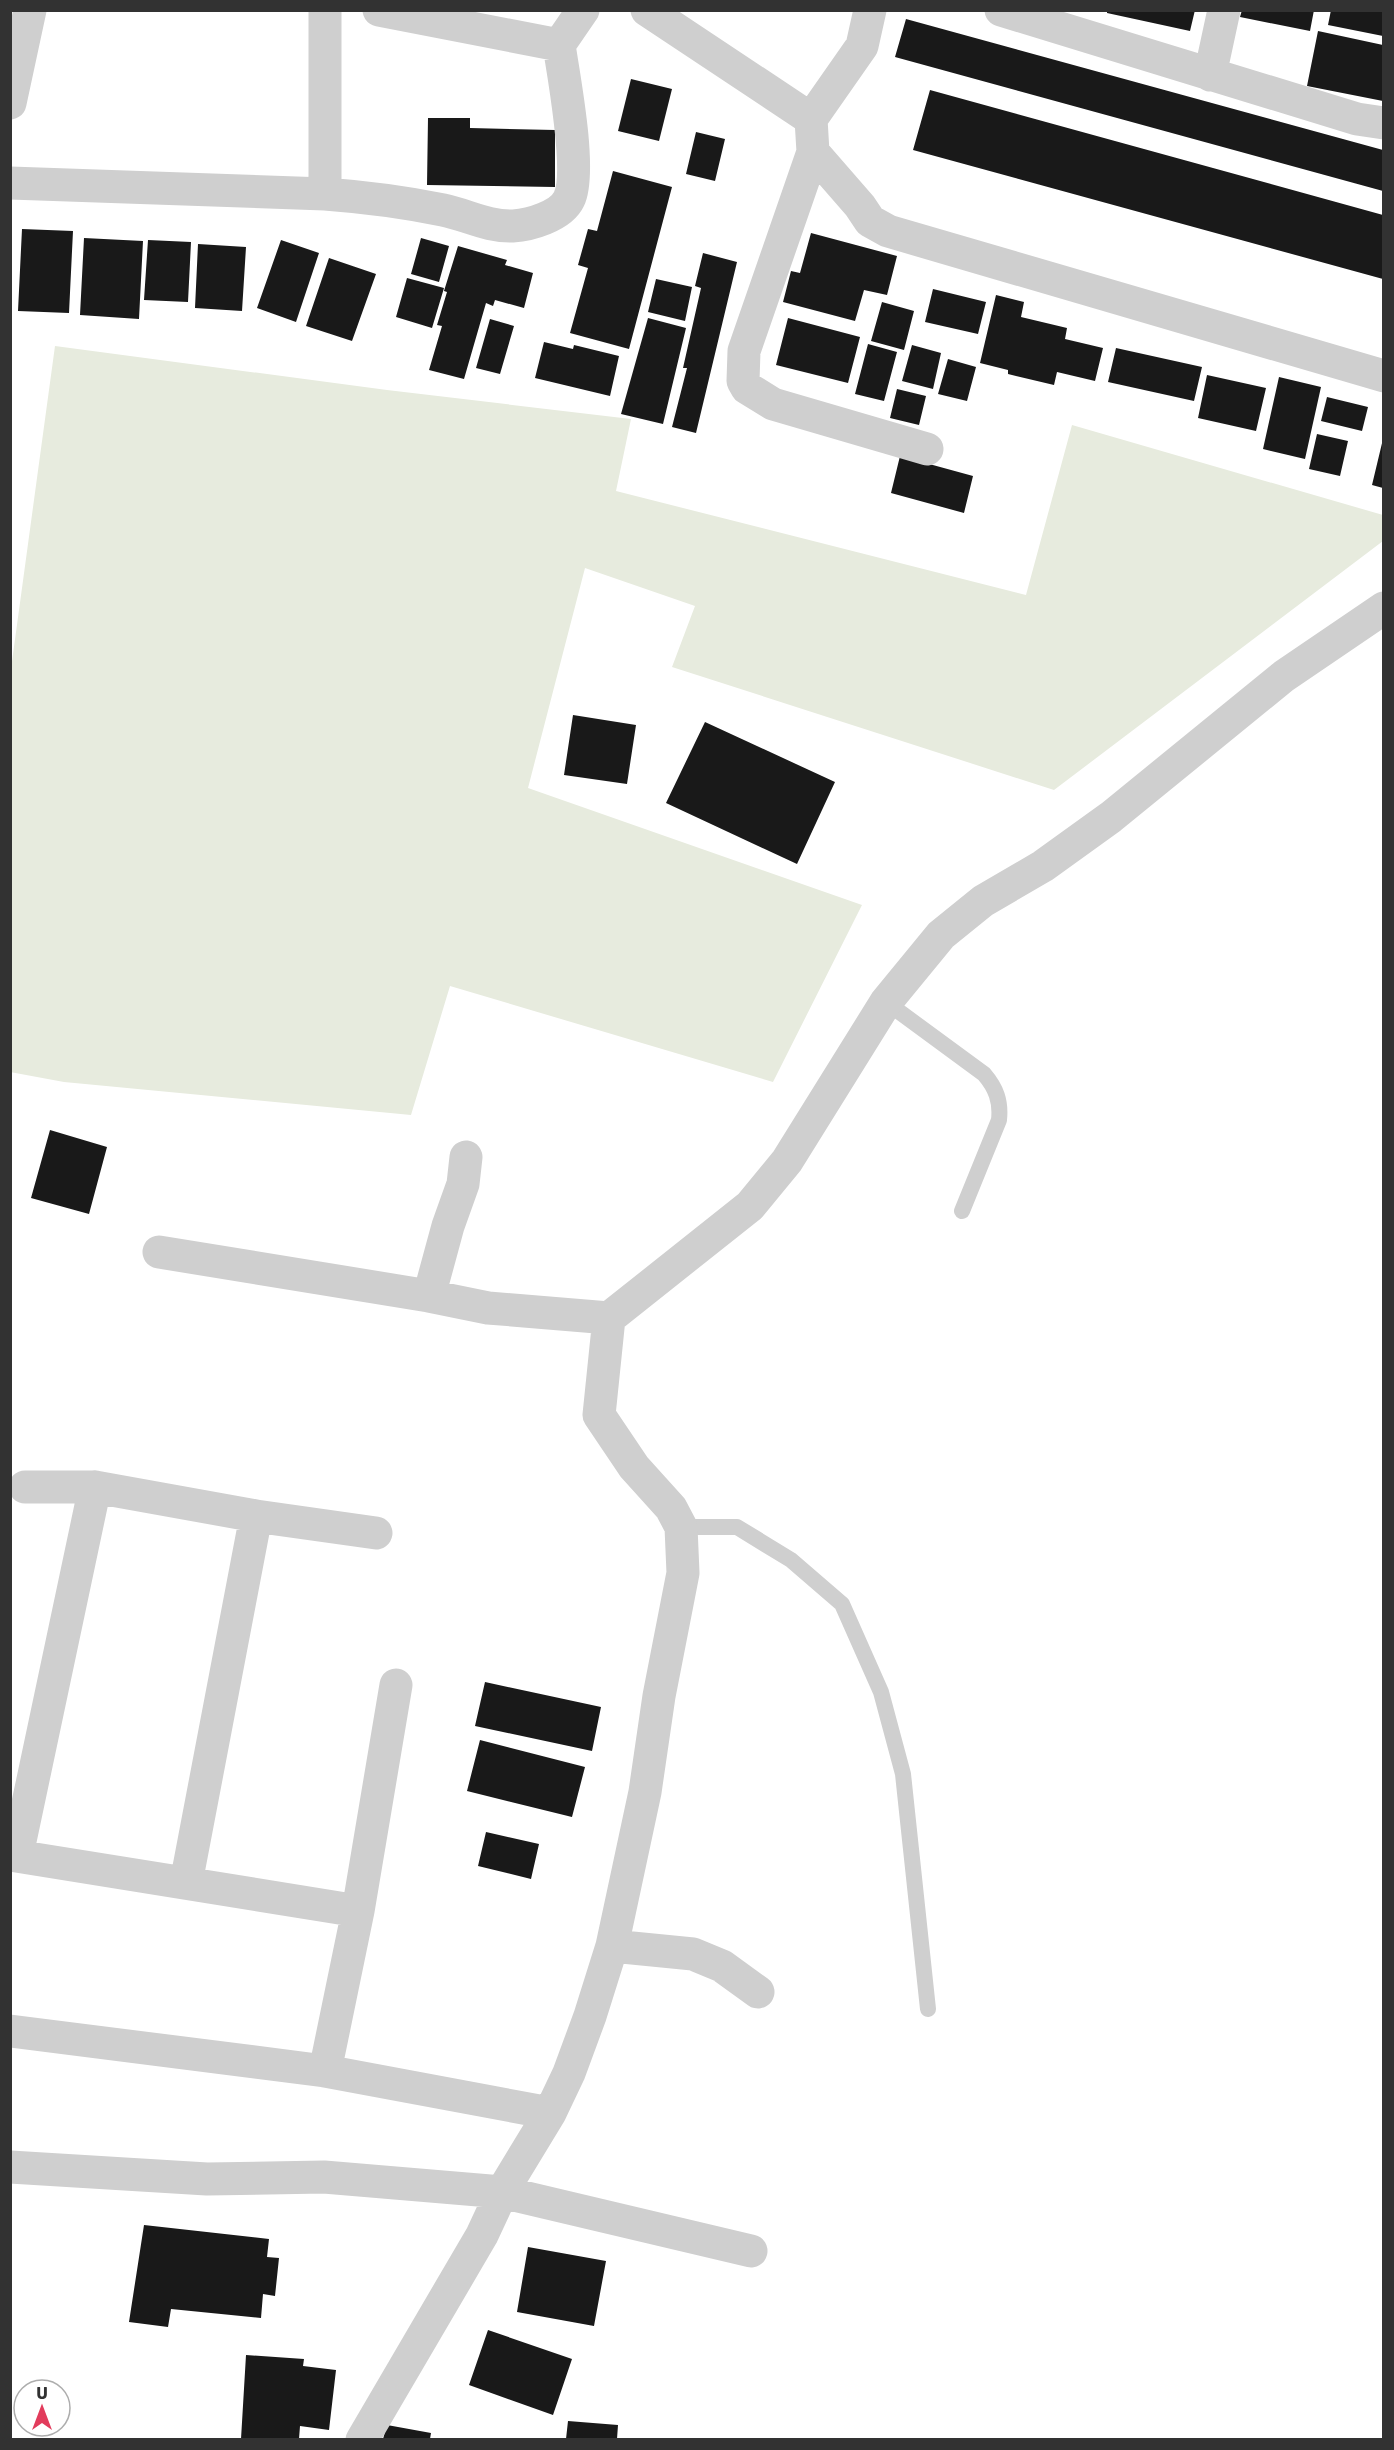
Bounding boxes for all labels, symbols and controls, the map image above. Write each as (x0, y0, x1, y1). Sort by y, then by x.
north arrow (12, 2378, 72, 2438)
text: U (36, 2384, 48, 2403)

